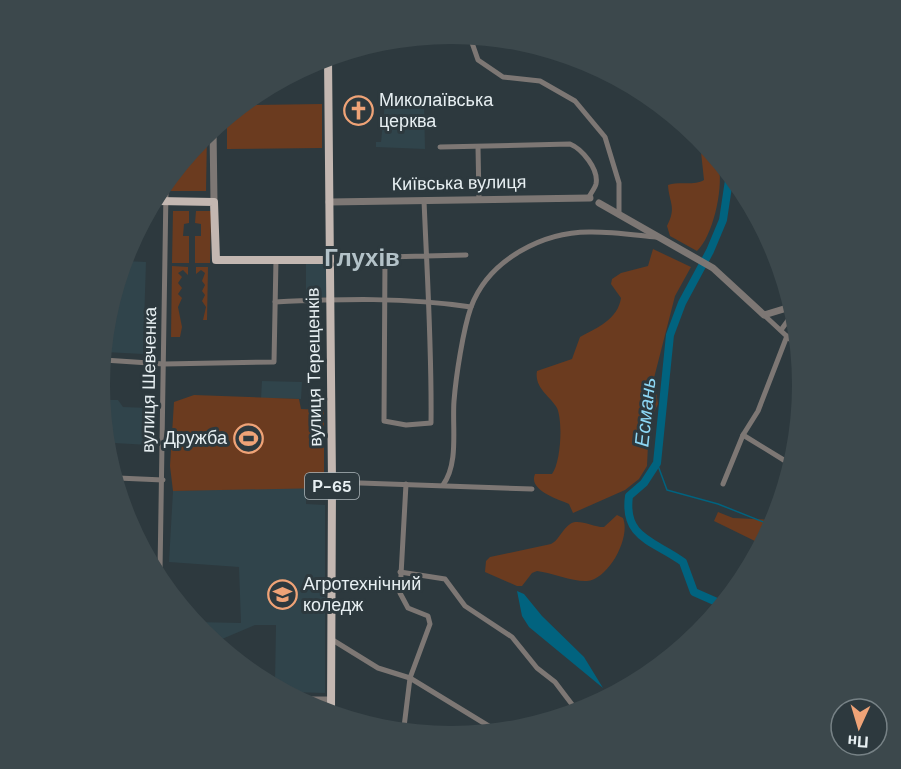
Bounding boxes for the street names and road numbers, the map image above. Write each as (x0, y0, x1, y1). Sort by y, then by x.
street label: Київська вулиця (391, 170, 527, 196)
street label: вулиця Терещенків (301, 287, 327, 447)
street label: вулиця Шевченка (136, 306, 162, 453)
road number: Р-65 (305, 473, 359, 499)

